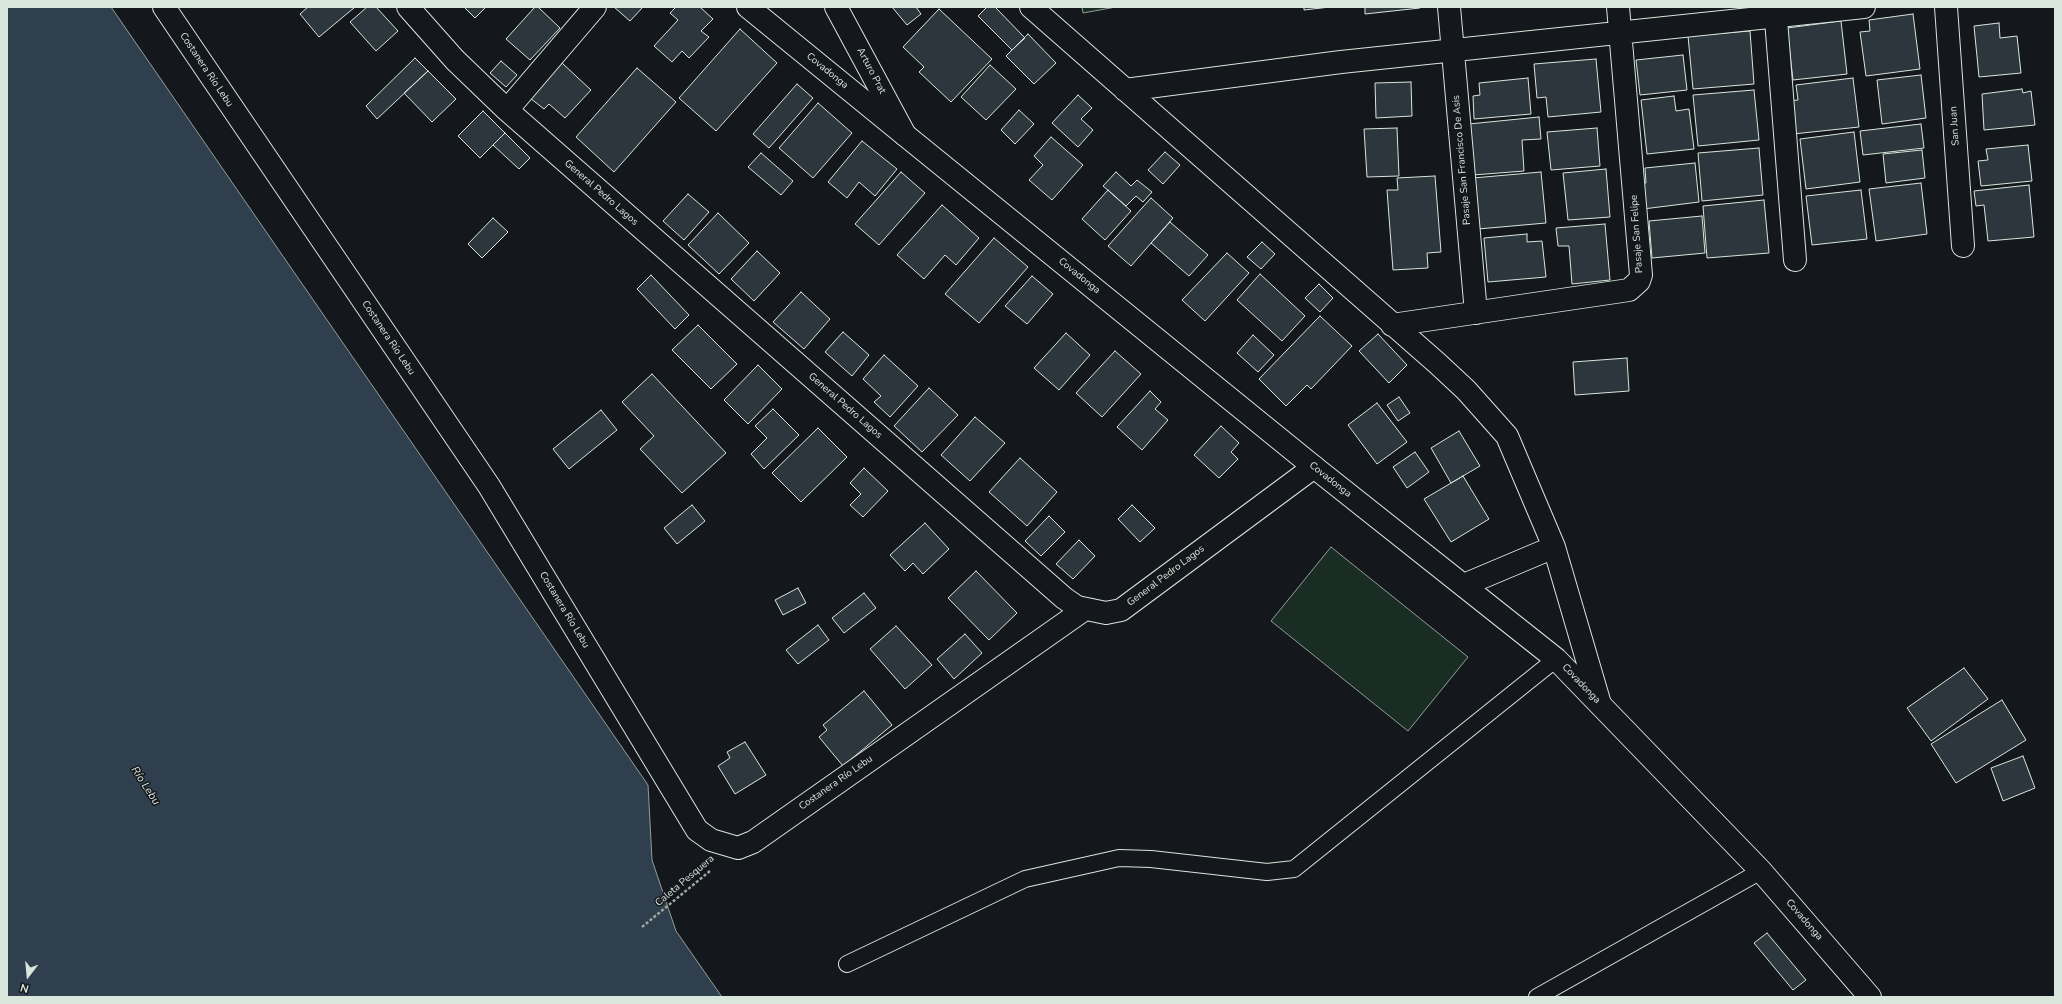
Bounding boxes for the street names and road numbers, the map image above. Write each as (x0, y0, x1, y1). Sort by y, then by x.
street label: Costanera Río Lebu (177, 31, 235, 109)
street label: Arturo Prat (854, 46, 888, 96)
street label: Covadonga (804, 50, 850, 92)
street label: Pasaje San Francisco De Asis (1450, 95, 1474, 225)
street label: San Juan (1948, 106, 1962, 146)
street label: General Pedro Lagos (562, 158, 640, 228)
street label: Pasaje San Felipe (1628, 194, 1646, 274)
street label: Covadonga (1056, 255, 1102, 297)
street label: Costanera Río Lebu (359, 299, 417, 377)
street label: General Pedro Lagos (806, 371, 884, 441)
street label: Covadonga (1306, 460, 1354, 500)
street label: General Pedro Lagos (1125, 543, 1207, 609)
street label: Costanera Río Lebu (536, 570, 592, 650)
street label: Covadonga (1559, 662, 1603, 706)
street label: Costanera Río Lebu (797, 753, 875, 813)
street label: Caleta Pesquera (653, 853, 717, 909)
street label: Covadonga (1783, 897, 1825, 943)

